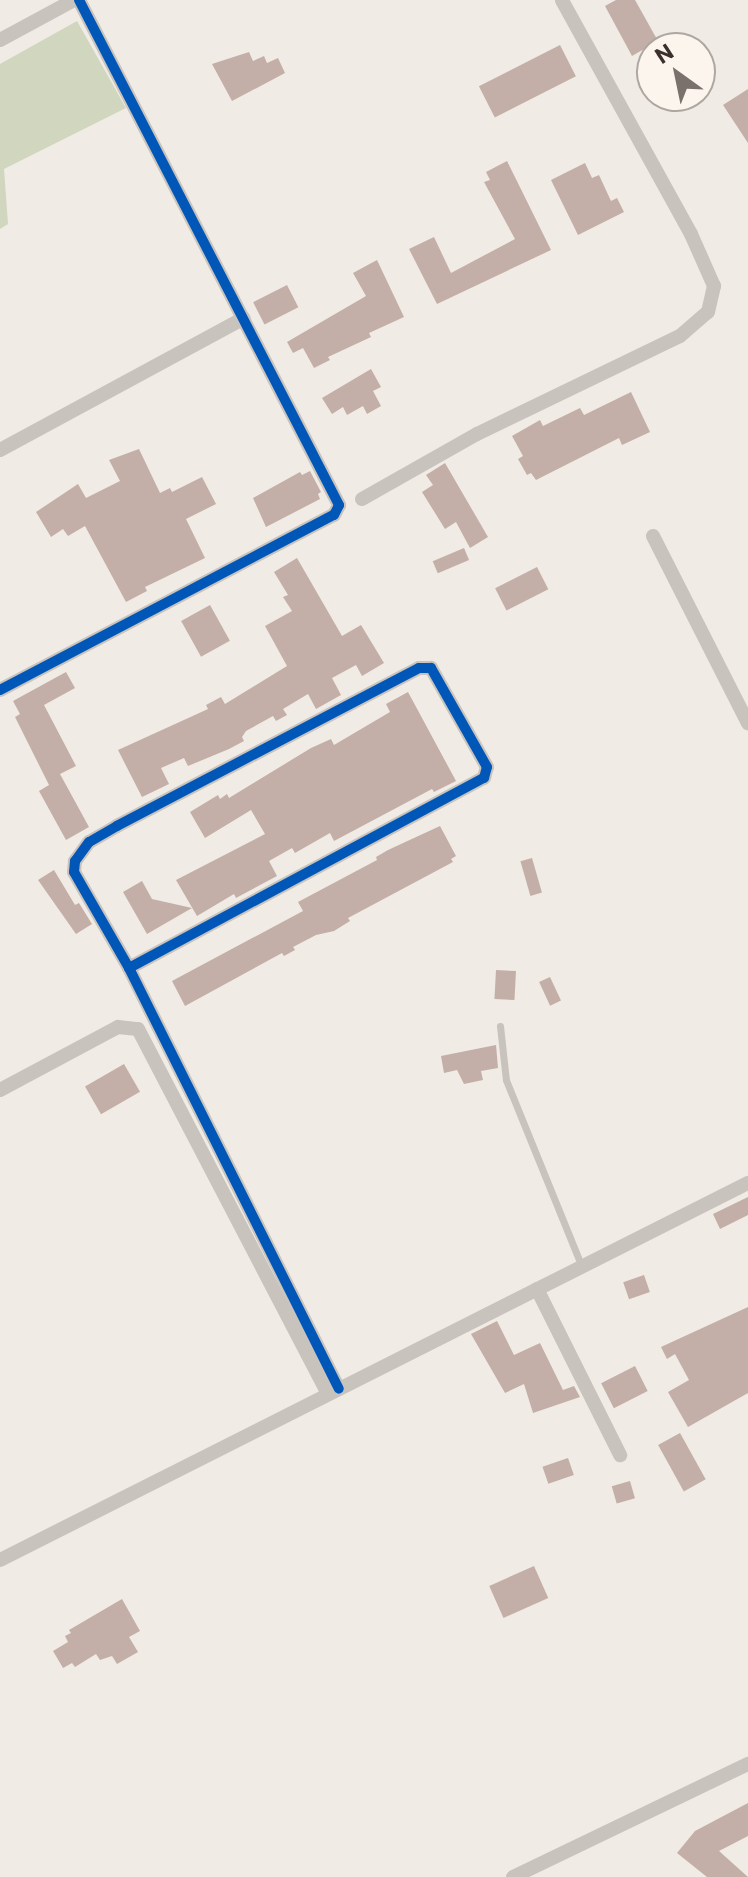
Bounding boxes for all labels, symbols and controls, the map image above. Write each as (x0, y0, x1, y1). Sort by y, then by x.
north arrow (636, 32, 716, 112)
text: N (649, 37, 678, 69)

